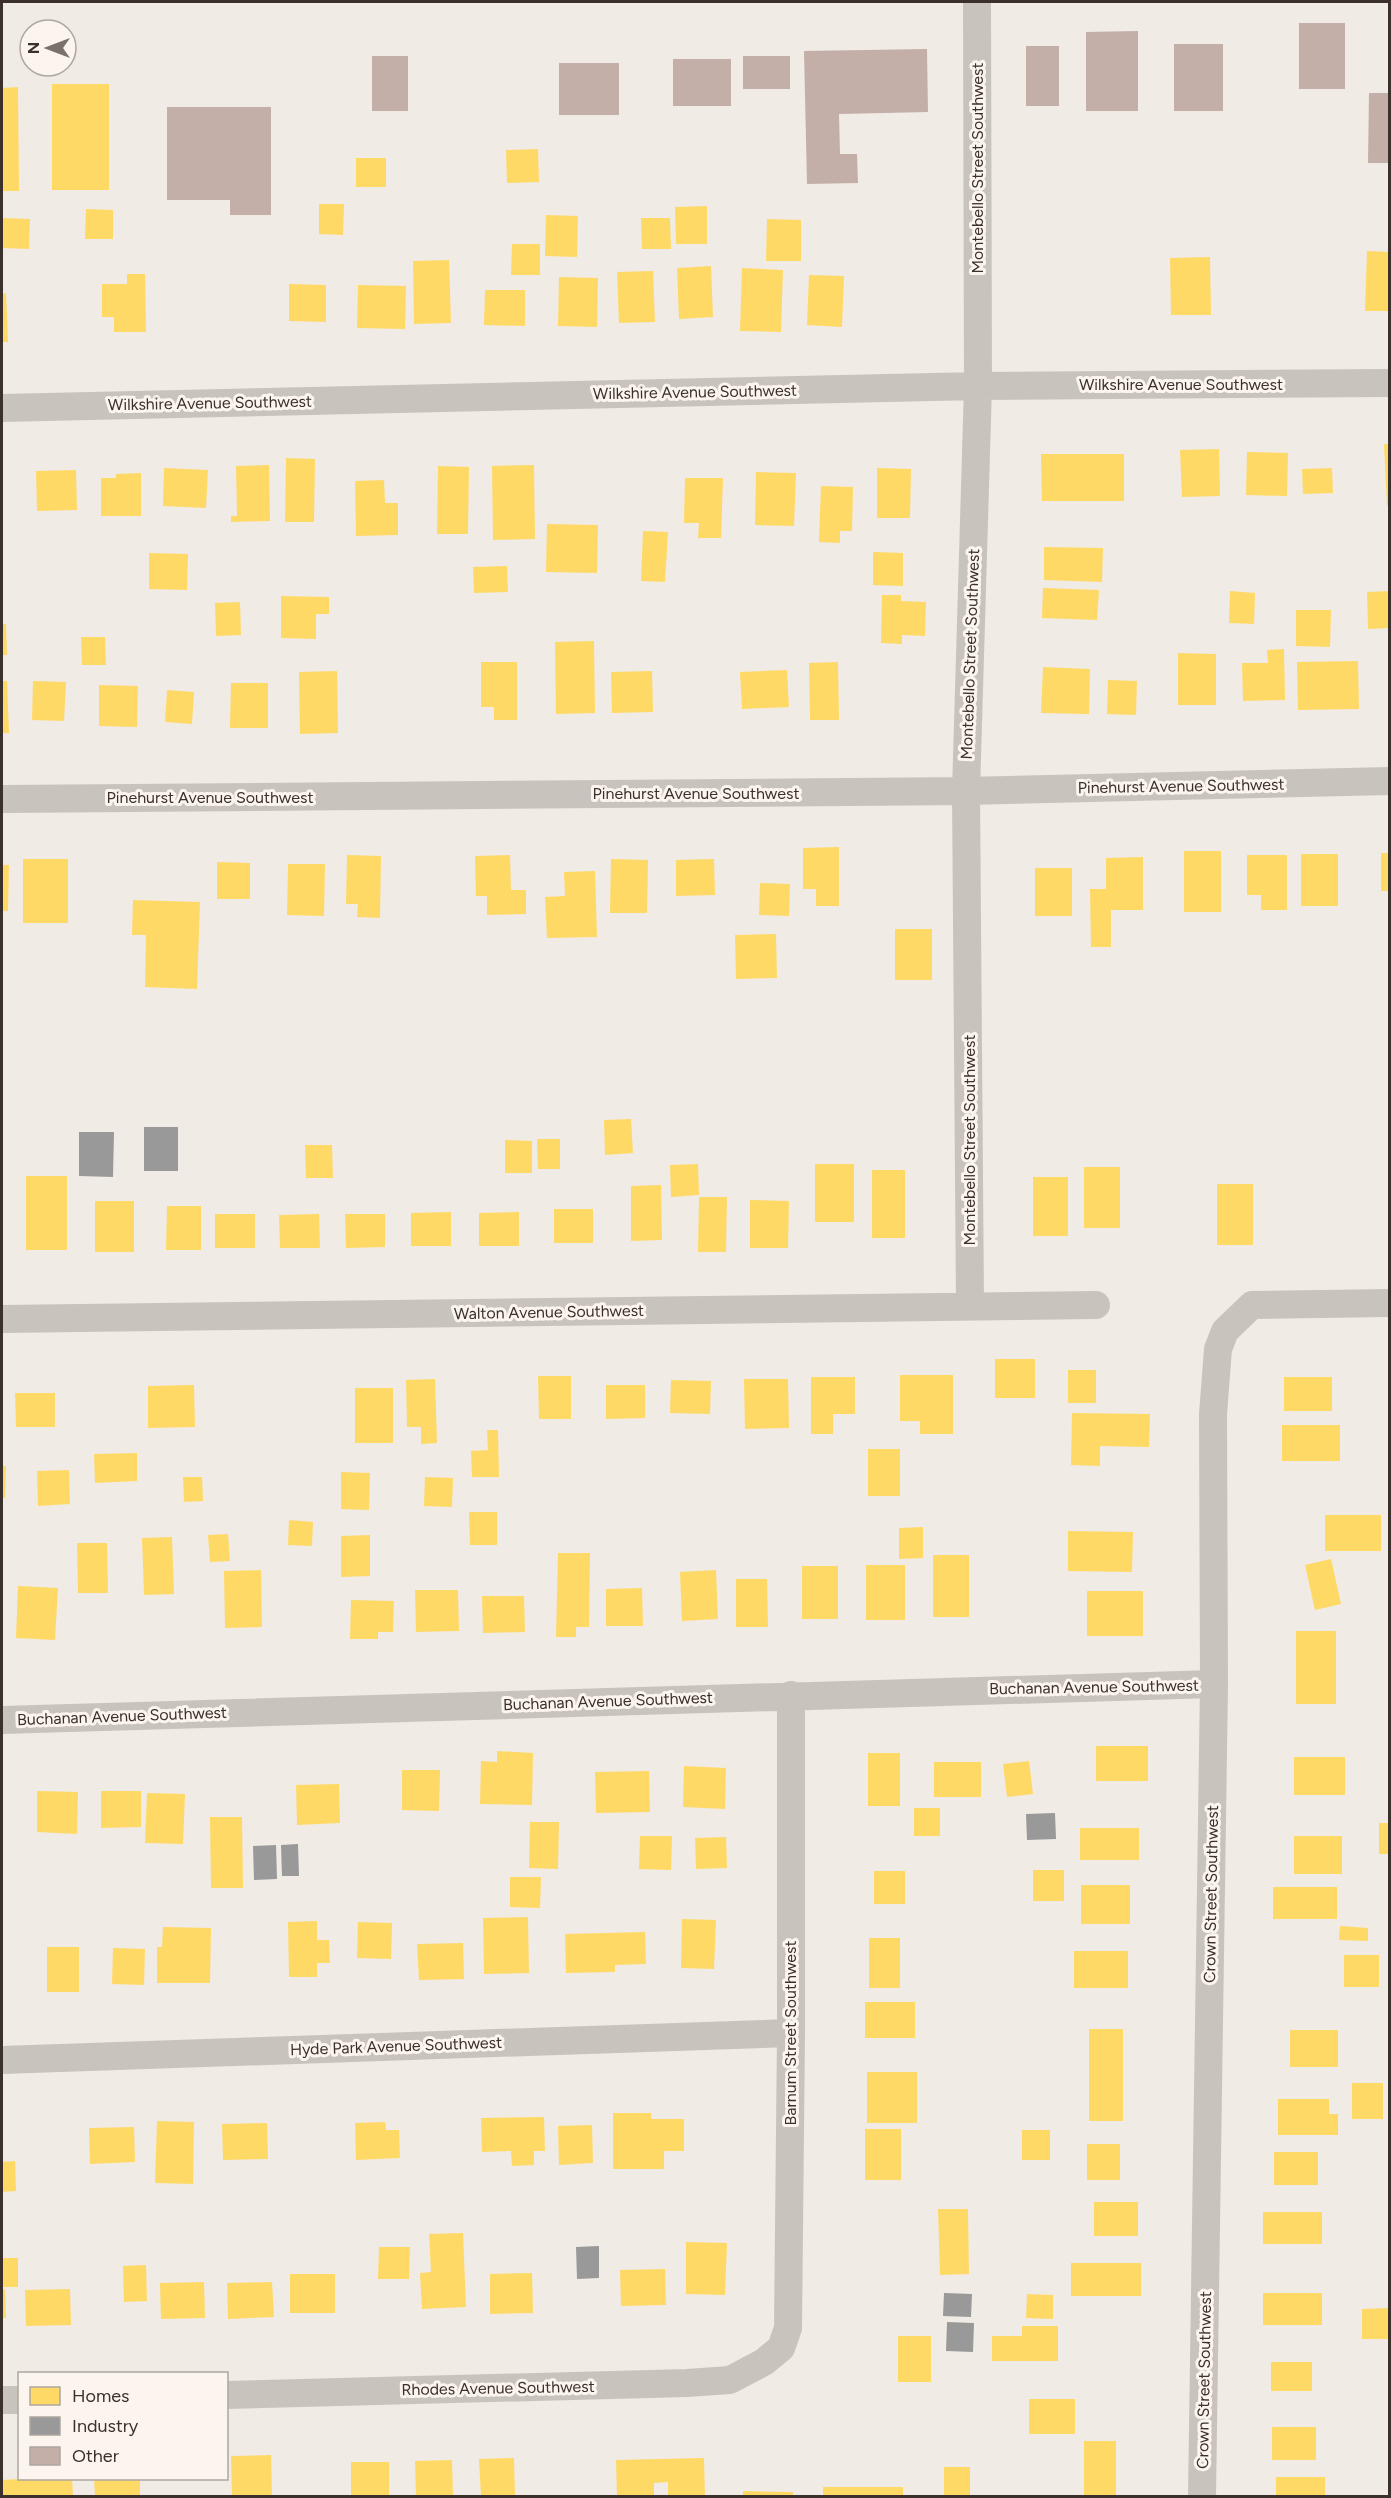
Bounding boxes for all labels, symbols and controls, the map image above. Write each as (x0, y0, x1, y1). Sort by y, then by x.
north arrow (18, 18, 78, 78)
text: N (24, 42, 43, 54)
street label: Montebello Street Southwest (968, 62, 987, 274)
street label: Wilkshire Avenue Southwest (1079, 375, 1283, 394)
street label: Wilkshire Avenue Southwest (593, 381, 797, 403)
street label: Wilkshire Avenue Southwest (108, 392, 312, 414)
street label: Montebello Street Southwest (957, 548, 983, 760)
street label: Pinehurst Avenue Southwest (1077, 775, 1285, 797)
street label: Pinehurst Avenue Southwest (593, 784, 799, 803)
street label: Pinehurst Avenue Southwest (107, 788, 313, 807)
street label: Montebello Street Southwest (960, 1034, 979, 1246)
street label: Walton Avenue Southwest (454, 1301, 644, 1323)
street label: Buchanan Avenue Southwest (989, 1676, 1199, 1698)
street label: Buchanan Avenue Southwest (503, 1688, 713, 1714)
street label: Buchanan Avenue Southwest (17, 1703, 227, 1729)
street label: Crown Street Southwest (1200, 1805, 1222, 1983)
street label: Barnum Street Southwest (781, 1940, 800, 2126)
street label: Hyde Park Avenue Southwest (290, 2033, 502, 2059)
street label: Crown Street Southwest (1193, 2291, 1215, 2469)
legend (18, 2372, 228, 2480)
street label: Rhodes Avenue Southwest (401, 2377, 595, 2399)
text: Homes (72, 2385, 130, 2407)
text: Industry (72, 2415, 139, 2437)
text: Other (72, 2445, 119, 2467)

